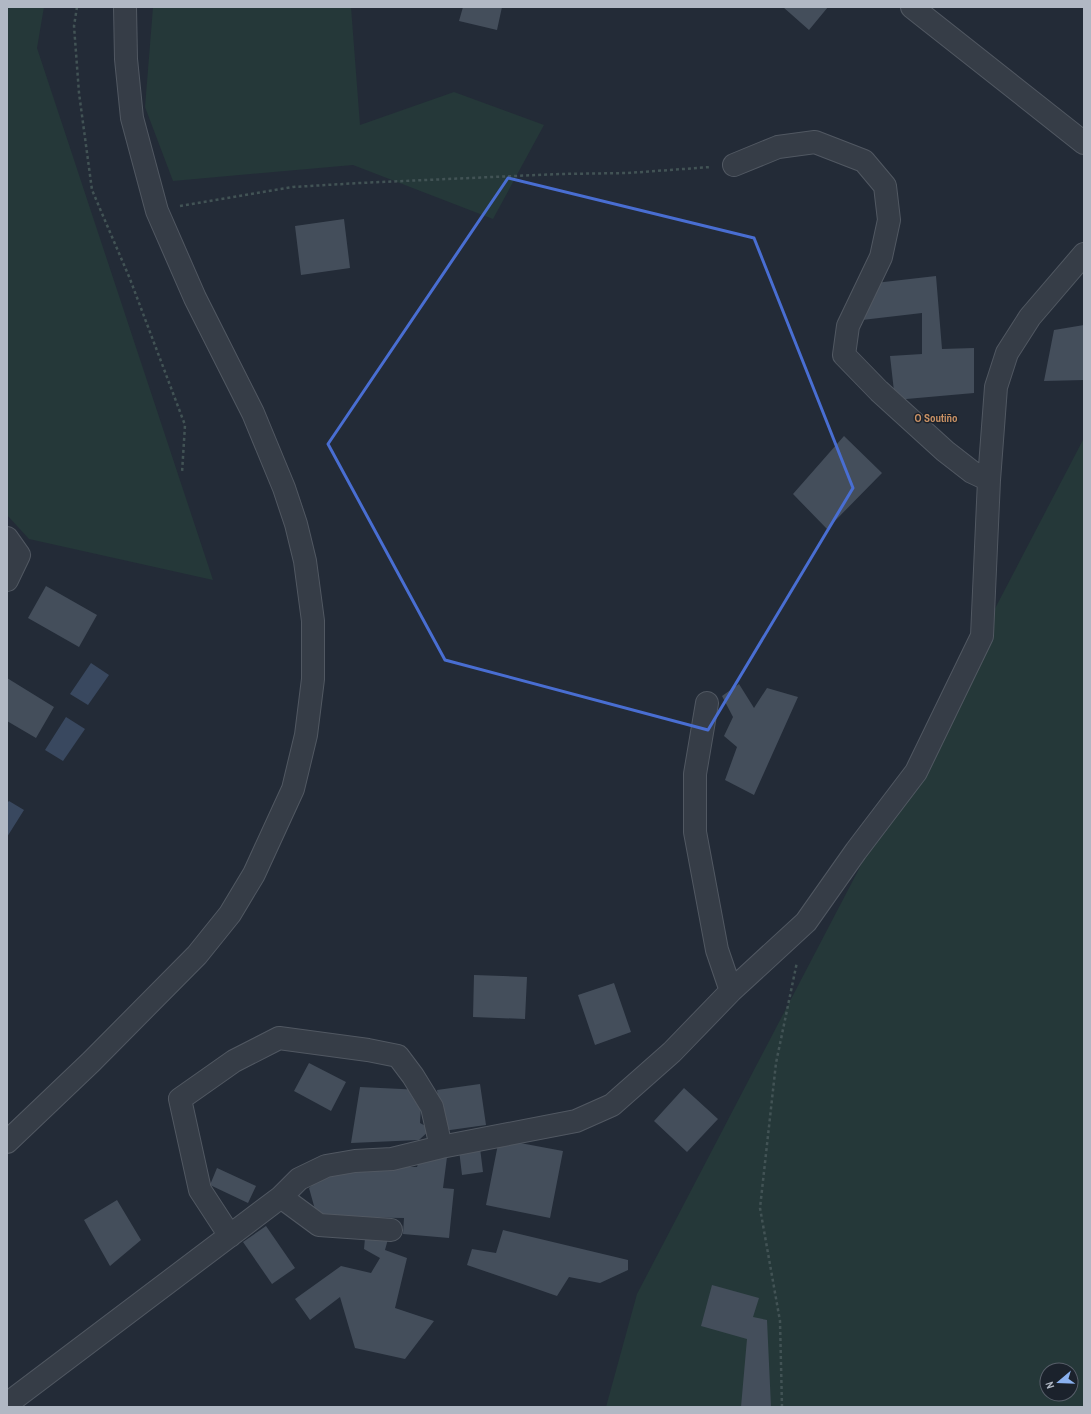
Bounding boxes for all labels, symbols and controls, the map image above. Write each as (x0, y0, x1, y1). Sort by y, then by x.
district label: O Soutiño (914, 411, 958, 425)
north arrow (1039, 1362, 1079, 1402)
text: N (1042, 1380, 1057, 1391)

